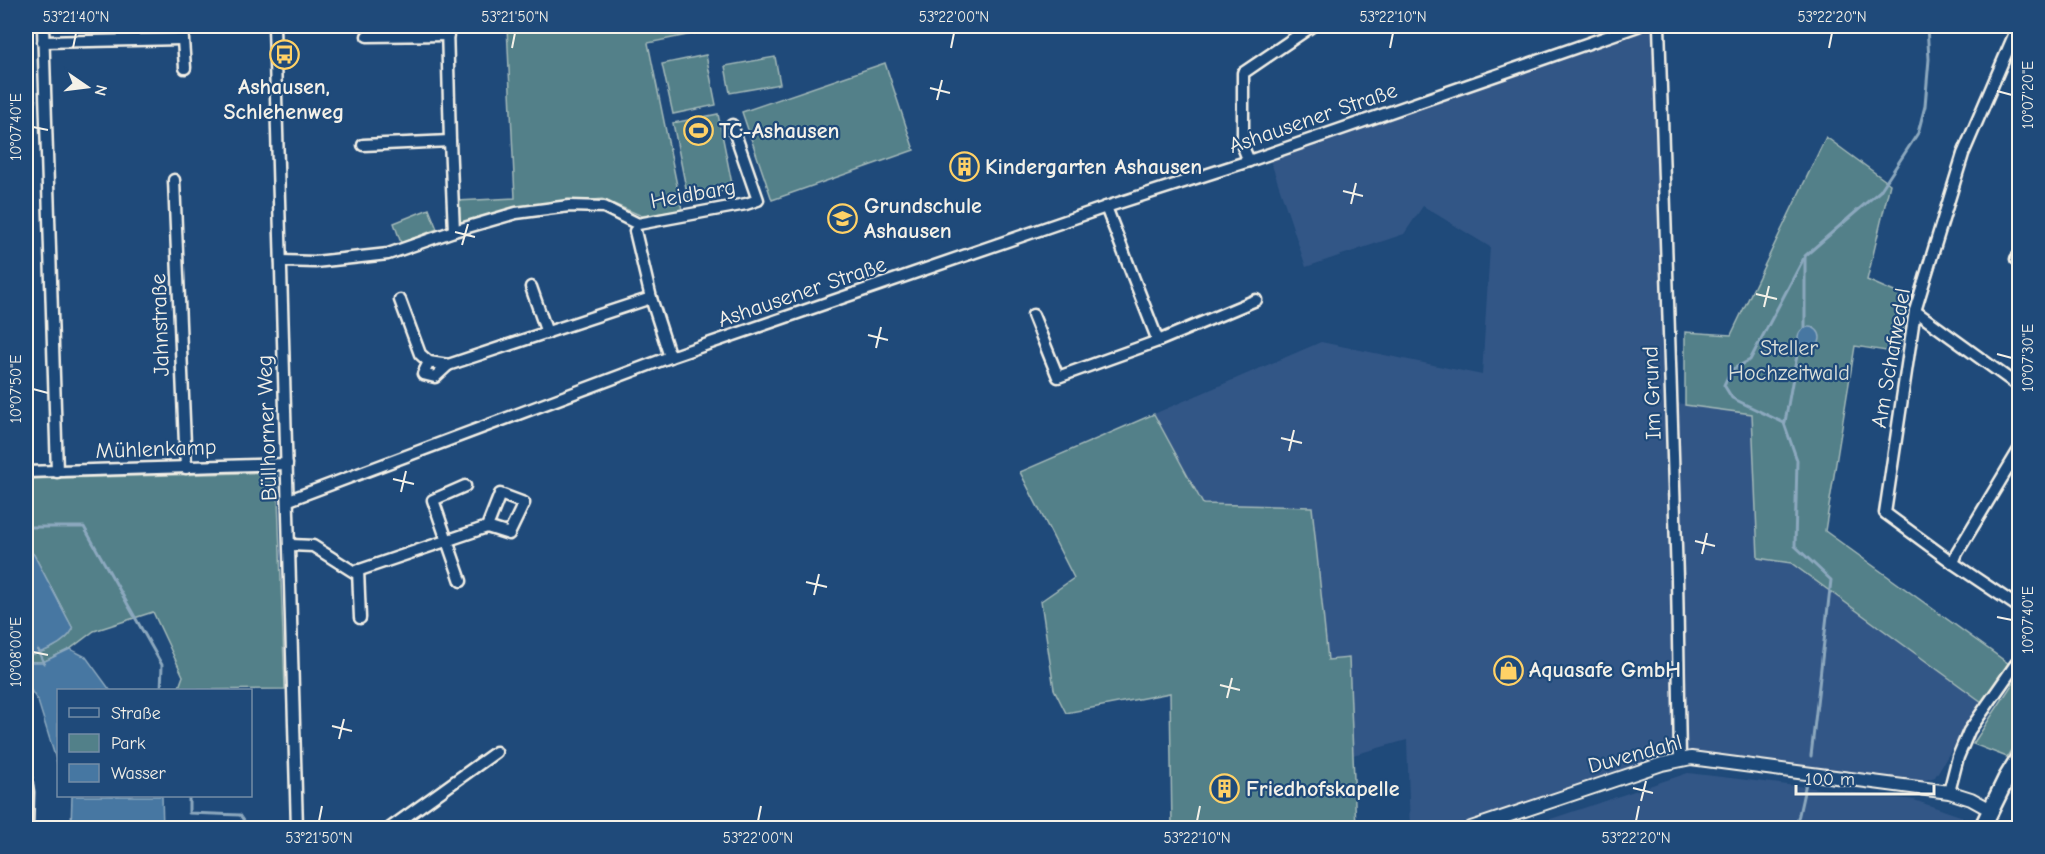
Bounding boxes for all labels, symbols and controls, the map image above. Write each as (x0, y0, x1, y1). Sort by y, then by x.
text: 53°21'40"N (43, 8, 109, 26)
text: 53°21'50"N (481, 8, 549, 26)
text: 53°22'00"N (919, 8, 989, 26)
text: 53°22'10"N (1359, 8, 1427, 26)
text: 53°22'20"N (1797, 8, 1867, 26)
bus stop icon: Ashausen, Schlehenweg (268, 39, 300, 71)
north arrow (57, 57, 117, 117)
text: 10°07'20"E (2019, 61, 2037, 129)
place label: Ashausen, Schlehenweg (224, 74, 344, 125)
street label: Ashausener Straße (1225, 77, 1401, 159)
text: N (91, 83, 111, 98)
text: 10°07'40"E (7, 93, 25, 161)
sports icon: TC-Ashausen (682, 115, 714, 147)
place label: TC-Ashausen (719, 118, 839, 144)
building icon: Kindergarten Ashausen (948, 151, 980, 183)
place label: Kindergarten Ashausen (985, 154, 1202, 180)
street label: Heidbarg (648, 174, 738, 214)
place label: Grundschule Ashausen (864, 193, 982, 244)
school or university icon: Grundschule Ashausen (827, 203, 859, 235)
street label: Ashausener Straße (714, 251, 890, 333)
street label: Jahnstraße (145, 273, 175, 377)
street label: Am Schafwedel (1866, 286, 1916, 430)
text: 10°07'30"E (2019, 324, 2037, 392)
park label: Steller Hochzeitwald (1728, 335, 1850, 386)
street label: Im Grund (1637, 346, 1667, 440)
street label: Büllhorner Weg (251, 354, 283, 502)
text: 10°07'50"E (7, 355, 25, 423)
street label: Mühlenkamp (95, 434, 217, 464)
text: 10°07'40"E (2019, 586, 2037, 654)
text: 10°08'00"E (7, 617, 25, 687)
shop icon: Aquasafe GmbH (1492, 654, 1524, 686)
place label: Aquasafe GmbH (1529, 657, 1681, 683)
legend (57, 689, 252, 797)
text: Straße (111, 703, 161, 724)
street label: Duvendahl (1585, 729, 1685, 779)
text: Park (111, 733, 146, 754)
scale bar (1796, 758, 1934, 796)
text: Wasser (111, 763, 167, 784)
text: 100 m (1805, 769, 1855, 790)
building icon: Friedhofskapelle (1209, 773, 1241, 805)
place label: Friedhofskapelle (1246, 776, 1400, 802)
text: 53°21'50"N (285, 829, 353, 847)
text: 53°22'00"N (723, 829, 793, 847)
text: 53°22'10"N (1163, 829, 1231, 847)
text: 53°22'20"N (1601, 829, 1671, 847)

